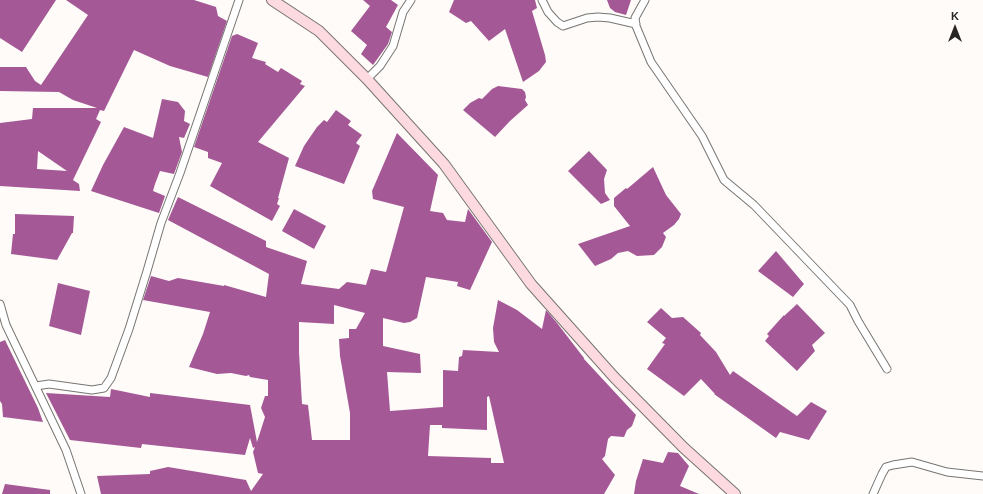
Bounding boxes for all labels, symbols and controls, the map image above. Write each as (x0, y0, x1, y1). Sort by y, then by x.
north arrow (935, 8, 975, 48)
text: K (951, 10, 959, 22)

